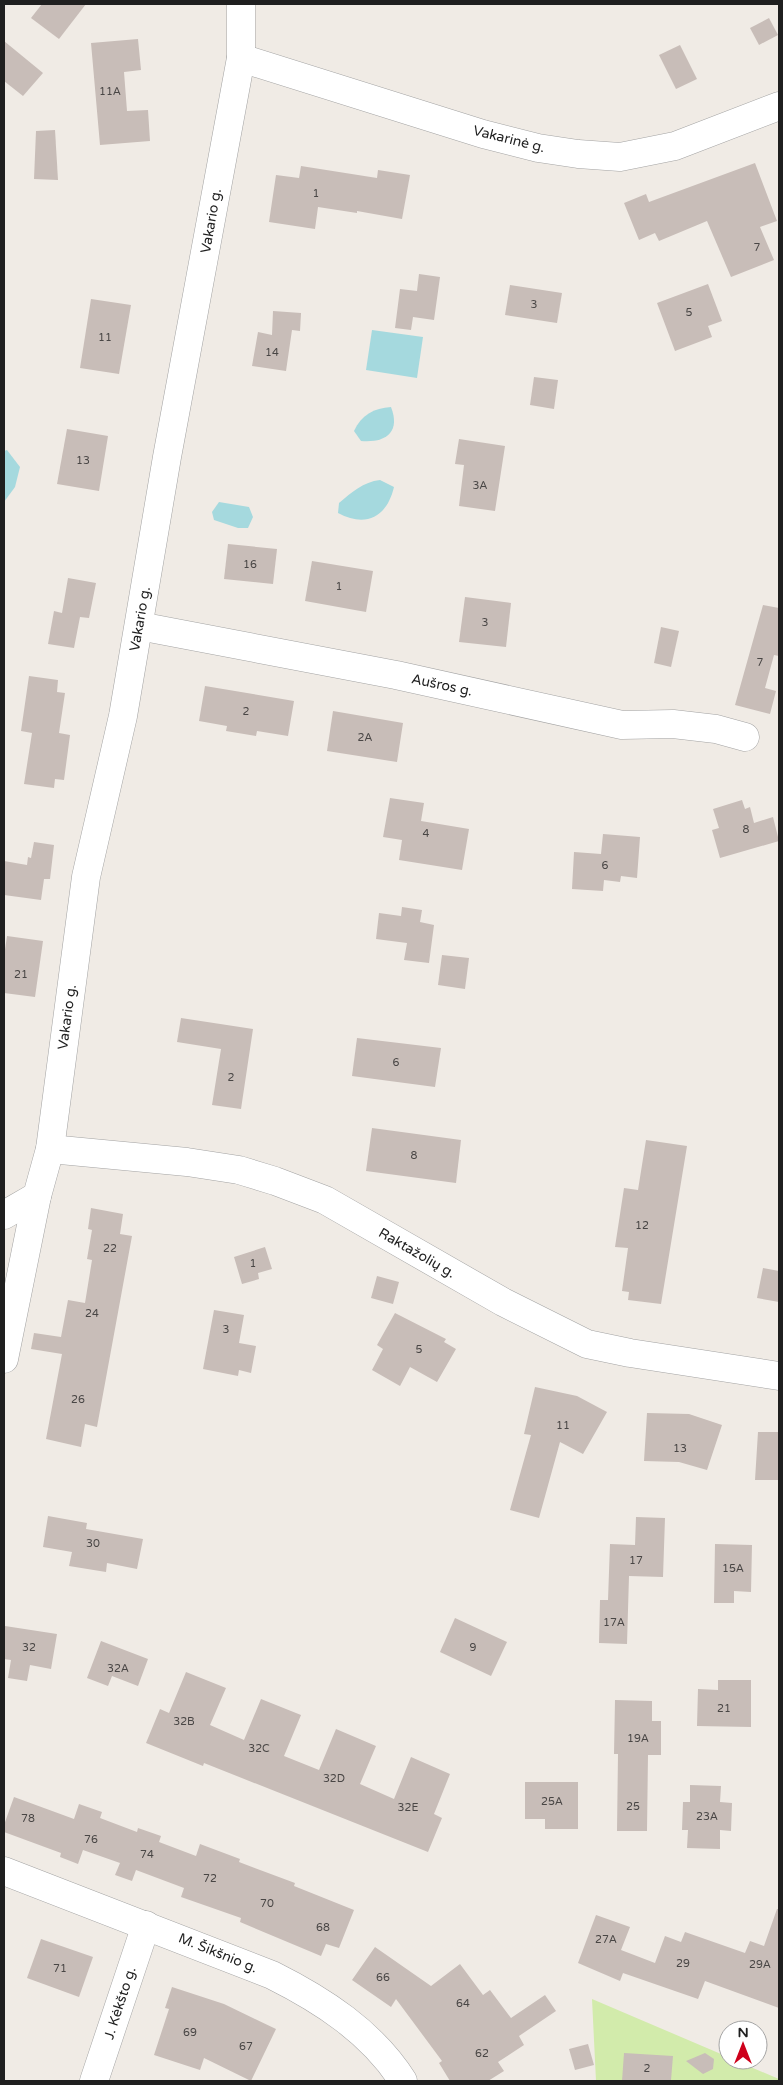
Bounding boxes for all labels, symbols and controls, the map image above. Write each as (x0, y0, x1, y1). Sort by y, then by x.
house number: 11A (99, 85, 121, 98)
street label: Vakarinė g. (471, 122, 547, 156)
street label: Vakario g. (197, 187, 225, 255)
house number: 1 (313, 187, 319, 200)
house number: 7 (754, 241, 761, 254)
house number: 3 (531, 298, 538, 311)
house number: 5 (686, 306, 693, 319)
house number: 11 (98, 331, 112, 344)
house number: 14 (265, 346, 279, 359)
house number: 13 (76, 454, 90, 467)
house number: 3A (472, 479, 488, 492)
house number: 16 (243, 558, 257, 571)
house number: 1 (336, 580, 342, 593)
street label: Vakario g. (126, 585, 154, 653)
house number: 3 (482, 616, 489, 629)
house number: 7 (757, 656, 764, 669)
street label: Aušros g. (410, 670, 474, 700)
house number: 2 (243, 705, 250, 718)
house number: 2A (357, 731, 373, 744)
house number: 8 (743, 823, 750, 836)
house number: 4 (423, 827, 430, 840)
house number: 6 (602, 859, 609, 872)
house number: 21 (14, 968, 28, 981)
street label: Vakario g. (54, 983, 80, 1051)
house number: 6 (393, 1056, 400, 1069)
house number: 2 (228, 1071, 235, 1084)
house number: 8 (411, 1149, 418, 1162)
house number: 12 (635, 1219, 649, 1232)
street label: Raktažolių g. (376, 1224, 458, 1282)
house number: 22 (103, 1242, 117, 1255)
house number: 1 (250, 1257, 256, 1270)
house number: 24 (85, 1307, 99, 1320)
house number: 3 (223, 1323, 230, 1336)
house number: 5 (416, 1343, 423, 1356)
house number: 26 (71, 1393, 85, 1406)
house number: 11 (556, 1419, 570, 1432)
house number: 13 (673, 1442, 687, 1455)
house number: 30 (86, 1537, 100, 1550)
house number: 17 (629, 1554, 643, 1567)
house number: 15A (722, 1562, 744, 1575)
house number: 17A (603, 1616, 625, 1629)
house number: 32 (22, 1641, 36, 1654)
house number: 9 (470, 1641, 477, 1654)
house number: 32A (107, 1662, 129, 1675)
house number: 21 (717, 1702, 731, 1715)
house number: 32B (173, 1715, 195, 1728)
house number: 19A (627, 1732, 649, 1745)
house number: 32C (248, 1742, 270, 1755)
house number: 32D (323, 1772, 345, 1785)
house number: 25A (541, 1795, 563, 1808)
house number: 25 (626, 1800, 640, 1813)
house number: 32E (398, 1801, 418, 1814)
house number: 23A (696, 1810, 718, 1823)
house number: 78 (21, 1812, 35, 1825)
house number: 76 (84, 1833, 98, 1846)
house number: 74 (140, 1848, 154, 1861)
house number: 72 (203, 1872, 217, 1885)
house number: 70 (260, 1897, 274, 1910)
house number: 68 (316, 1921, 330, 1934)
street label: M. Šikšnio g. (176, 1929, 260, 1977)
house number: 27A (595, 1933, 617, 1946)
house number: 29 (676, 1957, 690, 1970)
house number: 29A (749, 1958, 771, 1971)
house number: 71 (53, 1962, 67, 1975)
street label: J. Kėkšto g. (100, 1965, 140, 2041)
house number: 66 (376, 1971, 390, 1984)
house number: 64 (456, 1997, 470, 2010)
north arrow (718, 2020, 768, 2070)
text: N (737, 2024, 749, 2041)
house number: 69 (183, 2026, 197, 2039)
house number: 67 (239, 2040, 253, 2053)
house number: 62 (475, 2047, 489, 2060)
house number: 2 (644, 2062, 651, 2075)

